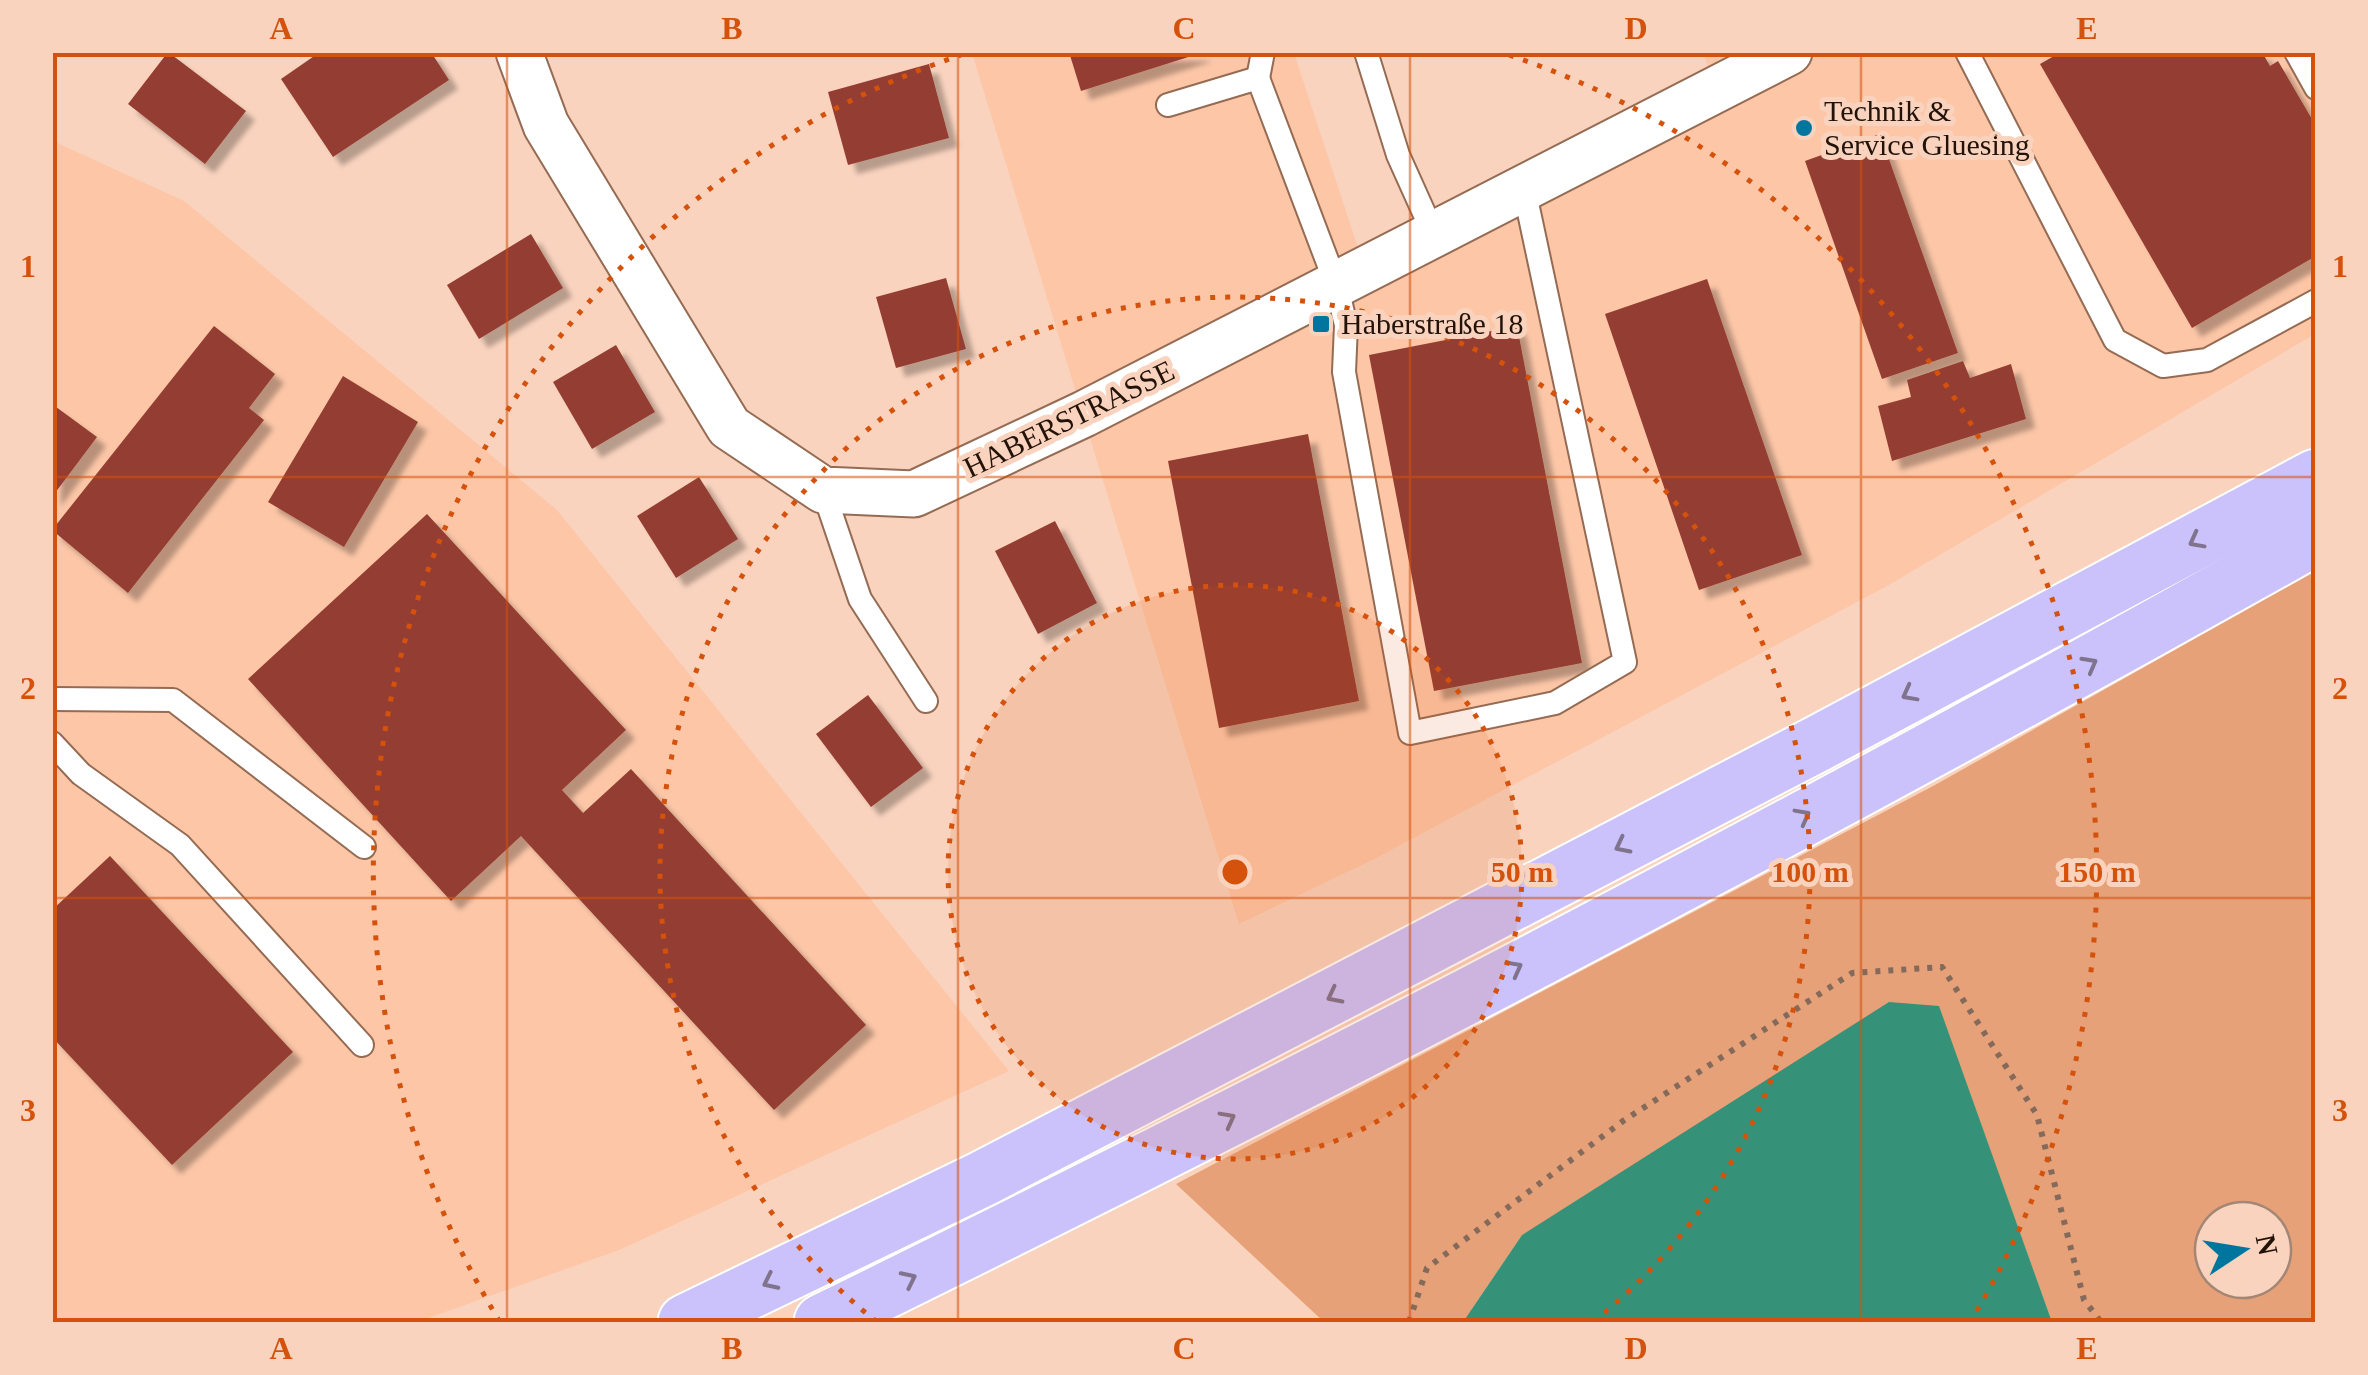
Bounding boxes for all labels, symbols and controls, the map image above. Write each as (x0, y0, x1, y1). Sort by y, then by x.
text: A (269, 10, 293, 46)
text: B (721, 10, 743, 46)
text: C (1172, 10, 1196, 46)
text: D (1624, 10, 1648, 46)
text: E (2076, 10, 2098, 46)
place label: Technik & Service Gluesing (1824, 94, 2030, 161)
marker: Technik & Service Gluesing (1793, 117, 1815, 139)
text: 1 (20, 248, 36, 284)
text: 1 (2332, 248, 2348, 284)
place label: Haberstraße 18 (1341, 307, 1523, 340)
marker: Haberstraße 18 (1310, 313, 1332, 335)
street label: HABERSTRASSE (958, 353, 1179, 484)
one-way arrow (2189, 529, 2207, 548)
one-way arrow (2079, 657, 2097, 677)
text: 2 (20, 670, 36, 706)
text: 2 (2332, 670, 2348, 706)
one-way arrow (1902, 682, 1920, 701)
one-way arrow (1792, 809, 1810, 828)
one-way arrow (1614, 833, 1632, 853)
centre of rings (1217, 854, 1253, 890)
text: 50 m (1491, 855, 1553, 888)
text: 100 m (1771, 855, 1849, 888)
text: 150 m (2058, 855, 2136, 888)
one-way arrow (1505, 961, 1523, 980)
one-way arrow (1326, 984, 1344, 1003)
text: 3 (20, 1092, 36, 1128)
text: 3 (2332, 1092, 2348, 1128)
one-way arrow (1217, 1112, 1235, 1132)
north arrow (2193, 1200, 2293, 1300)
text: N (2250, 1232, 2284, 1258)
one-way arrow (763, 1269, 781, 1289)
one-way arrow (899, 1272, 917, 1292)
text: A (269, 1330, 293, 1366)
text: B (721, 1330, 743, 1366)
text: C (1172, 1330, 1196, 1366)
text: D (1624, 1330, 1648, 1366)
text: E (2076, 1330, 2098, 1366)

